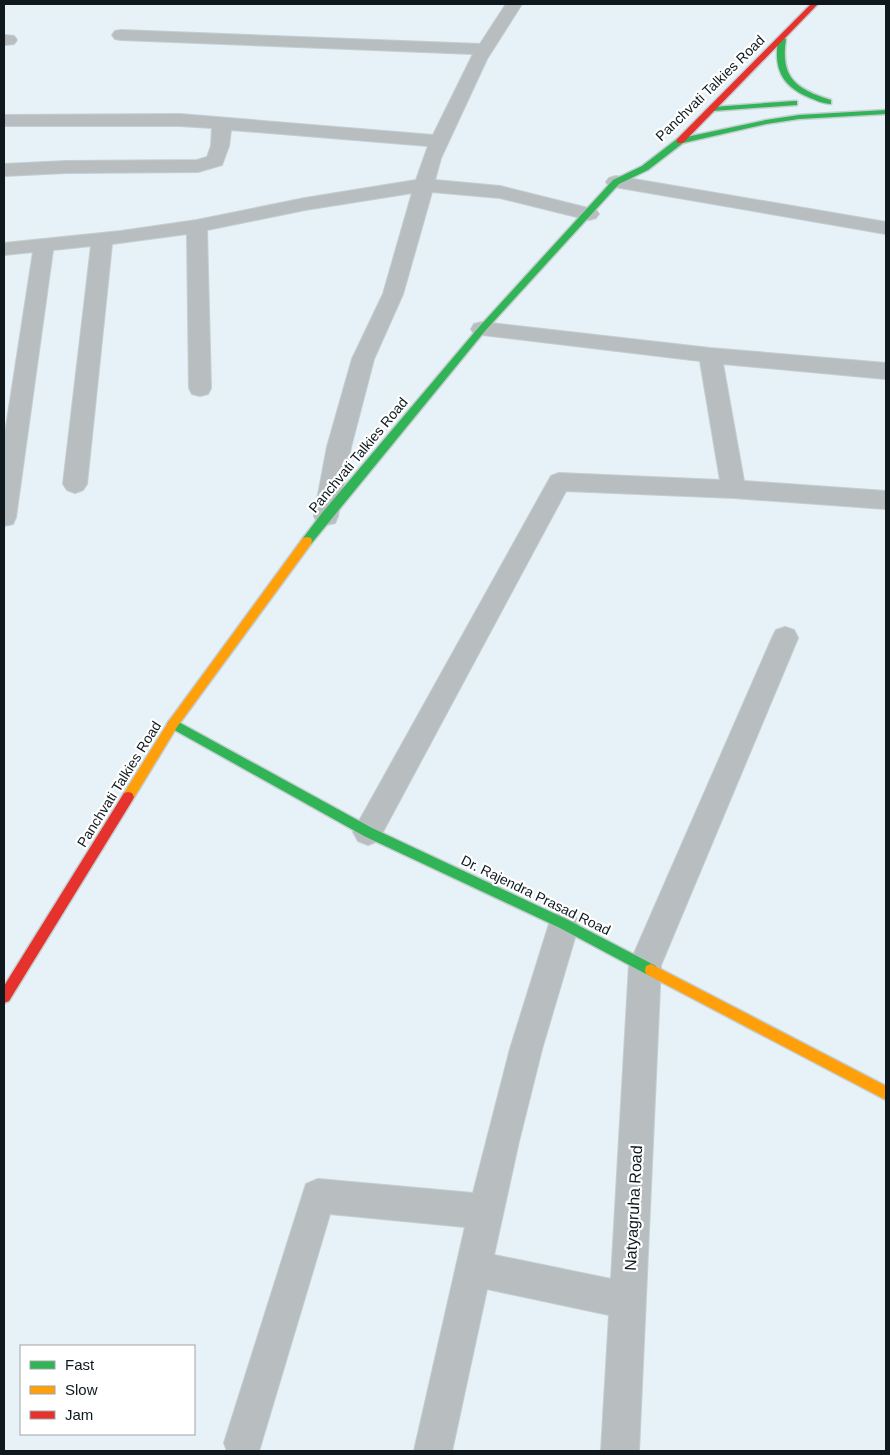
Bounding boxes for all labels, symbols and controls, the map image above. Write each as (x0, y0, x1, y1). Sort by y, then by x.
street label: Panchvati Talkies Road (652, 32, 768, 144)
street label: Panchvati Talkies Road (305, 394, 411, 516)
street label: Panchvati Talkies Road (74, 718, 164, 850)
street label: Dr. Rajendra Prasad Road (459, 852, 613, 938)
street label: Natyagruha Road (622, 1145, 645, 1271)
legend (20, 1345, 195, 1435)
text: Fast (65, 1356, 95, 1373)
text: Slow (65, 1381, 98, 1398)
text: Jam (65, 1406, 93, 1423)

